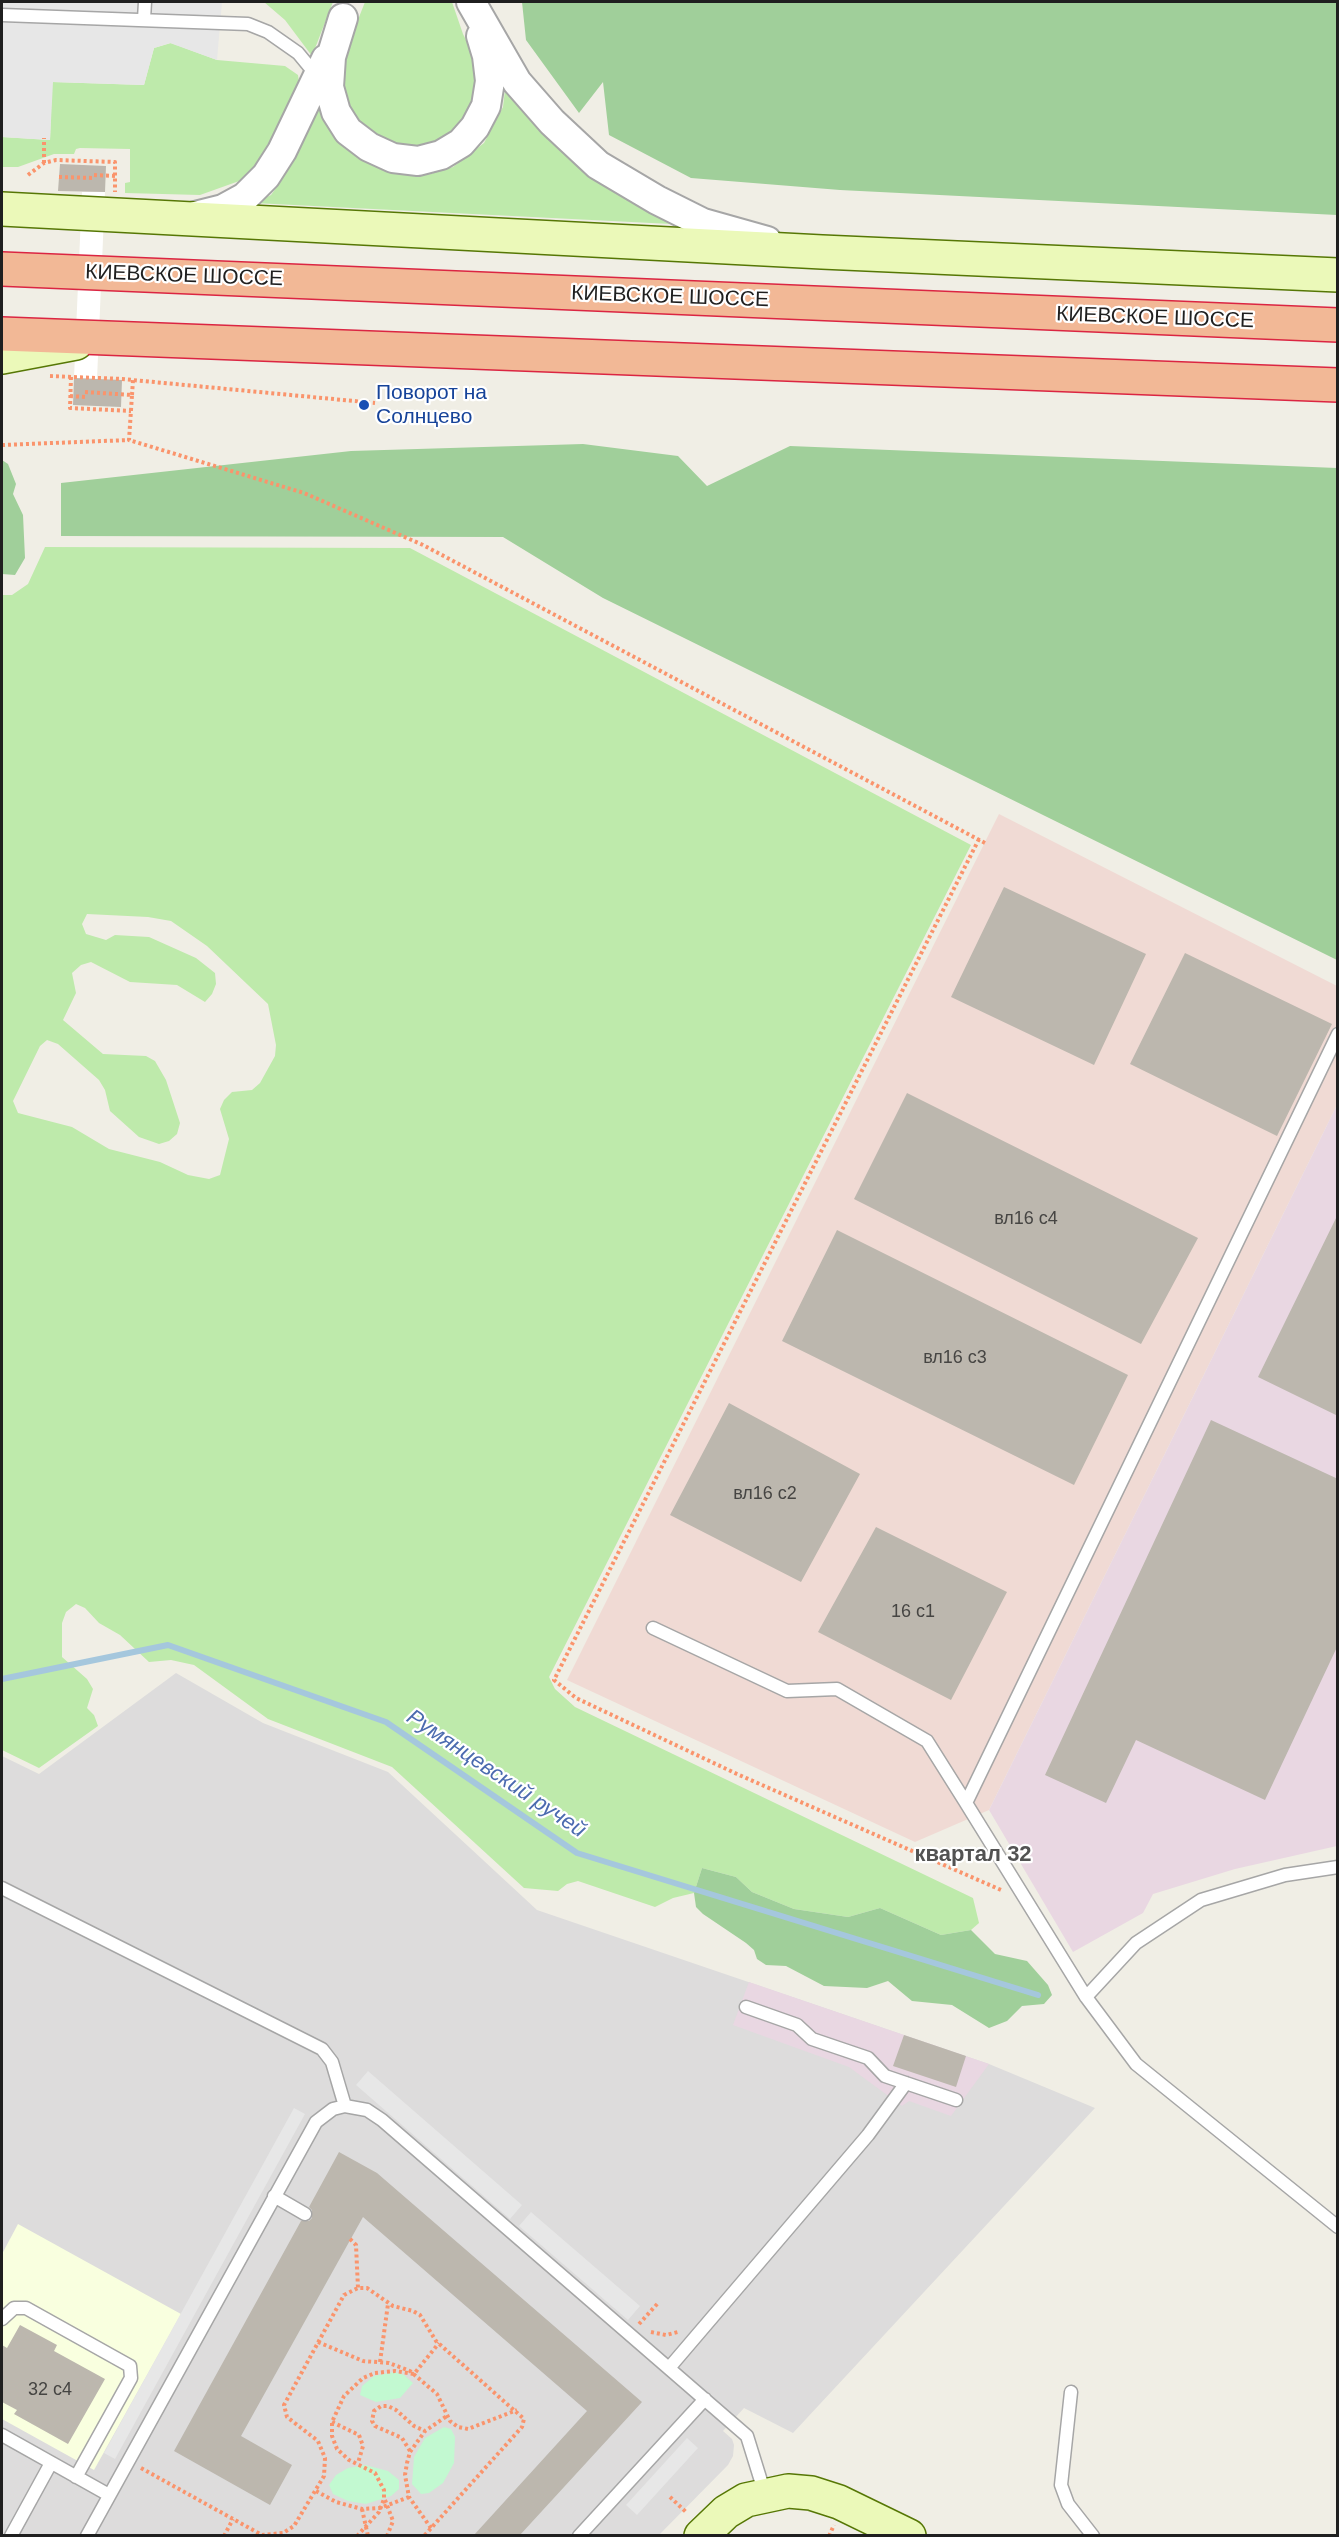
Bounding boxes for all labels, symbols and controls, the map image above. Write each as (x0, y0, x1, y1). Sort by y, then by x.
street label: КИЕВСКОЕ ШОССЕ (85, 260, 283, 292)
street label: КИЕВСКОЕ ШОССЕ (571, 281, 769, 313)
street label: КИЕВСКОЕ ШОССЕ (1056, 302, 1254, 334)
place label: Поворот на Солнцево (376, 380, 487, 430)
marker: Поворот на Солнцево (357, 398, 371, 412)
house number: вл16 с4 (994, 1208, 1058, 1230)
house number: вл16 с3 (923, 1347, 987, 1369)
house number: вл16 с2 (733, 1483, 797, 1505)
house number: 16 с1 (891, 1601, 935, 1623)
water label: Румянцевский ручей (401, 1704, 591, 1844)
district label: квартал 32 (914, 1842, 1032, 1868)
house number: 32 с4 (28, 2379, 72, 2401)

